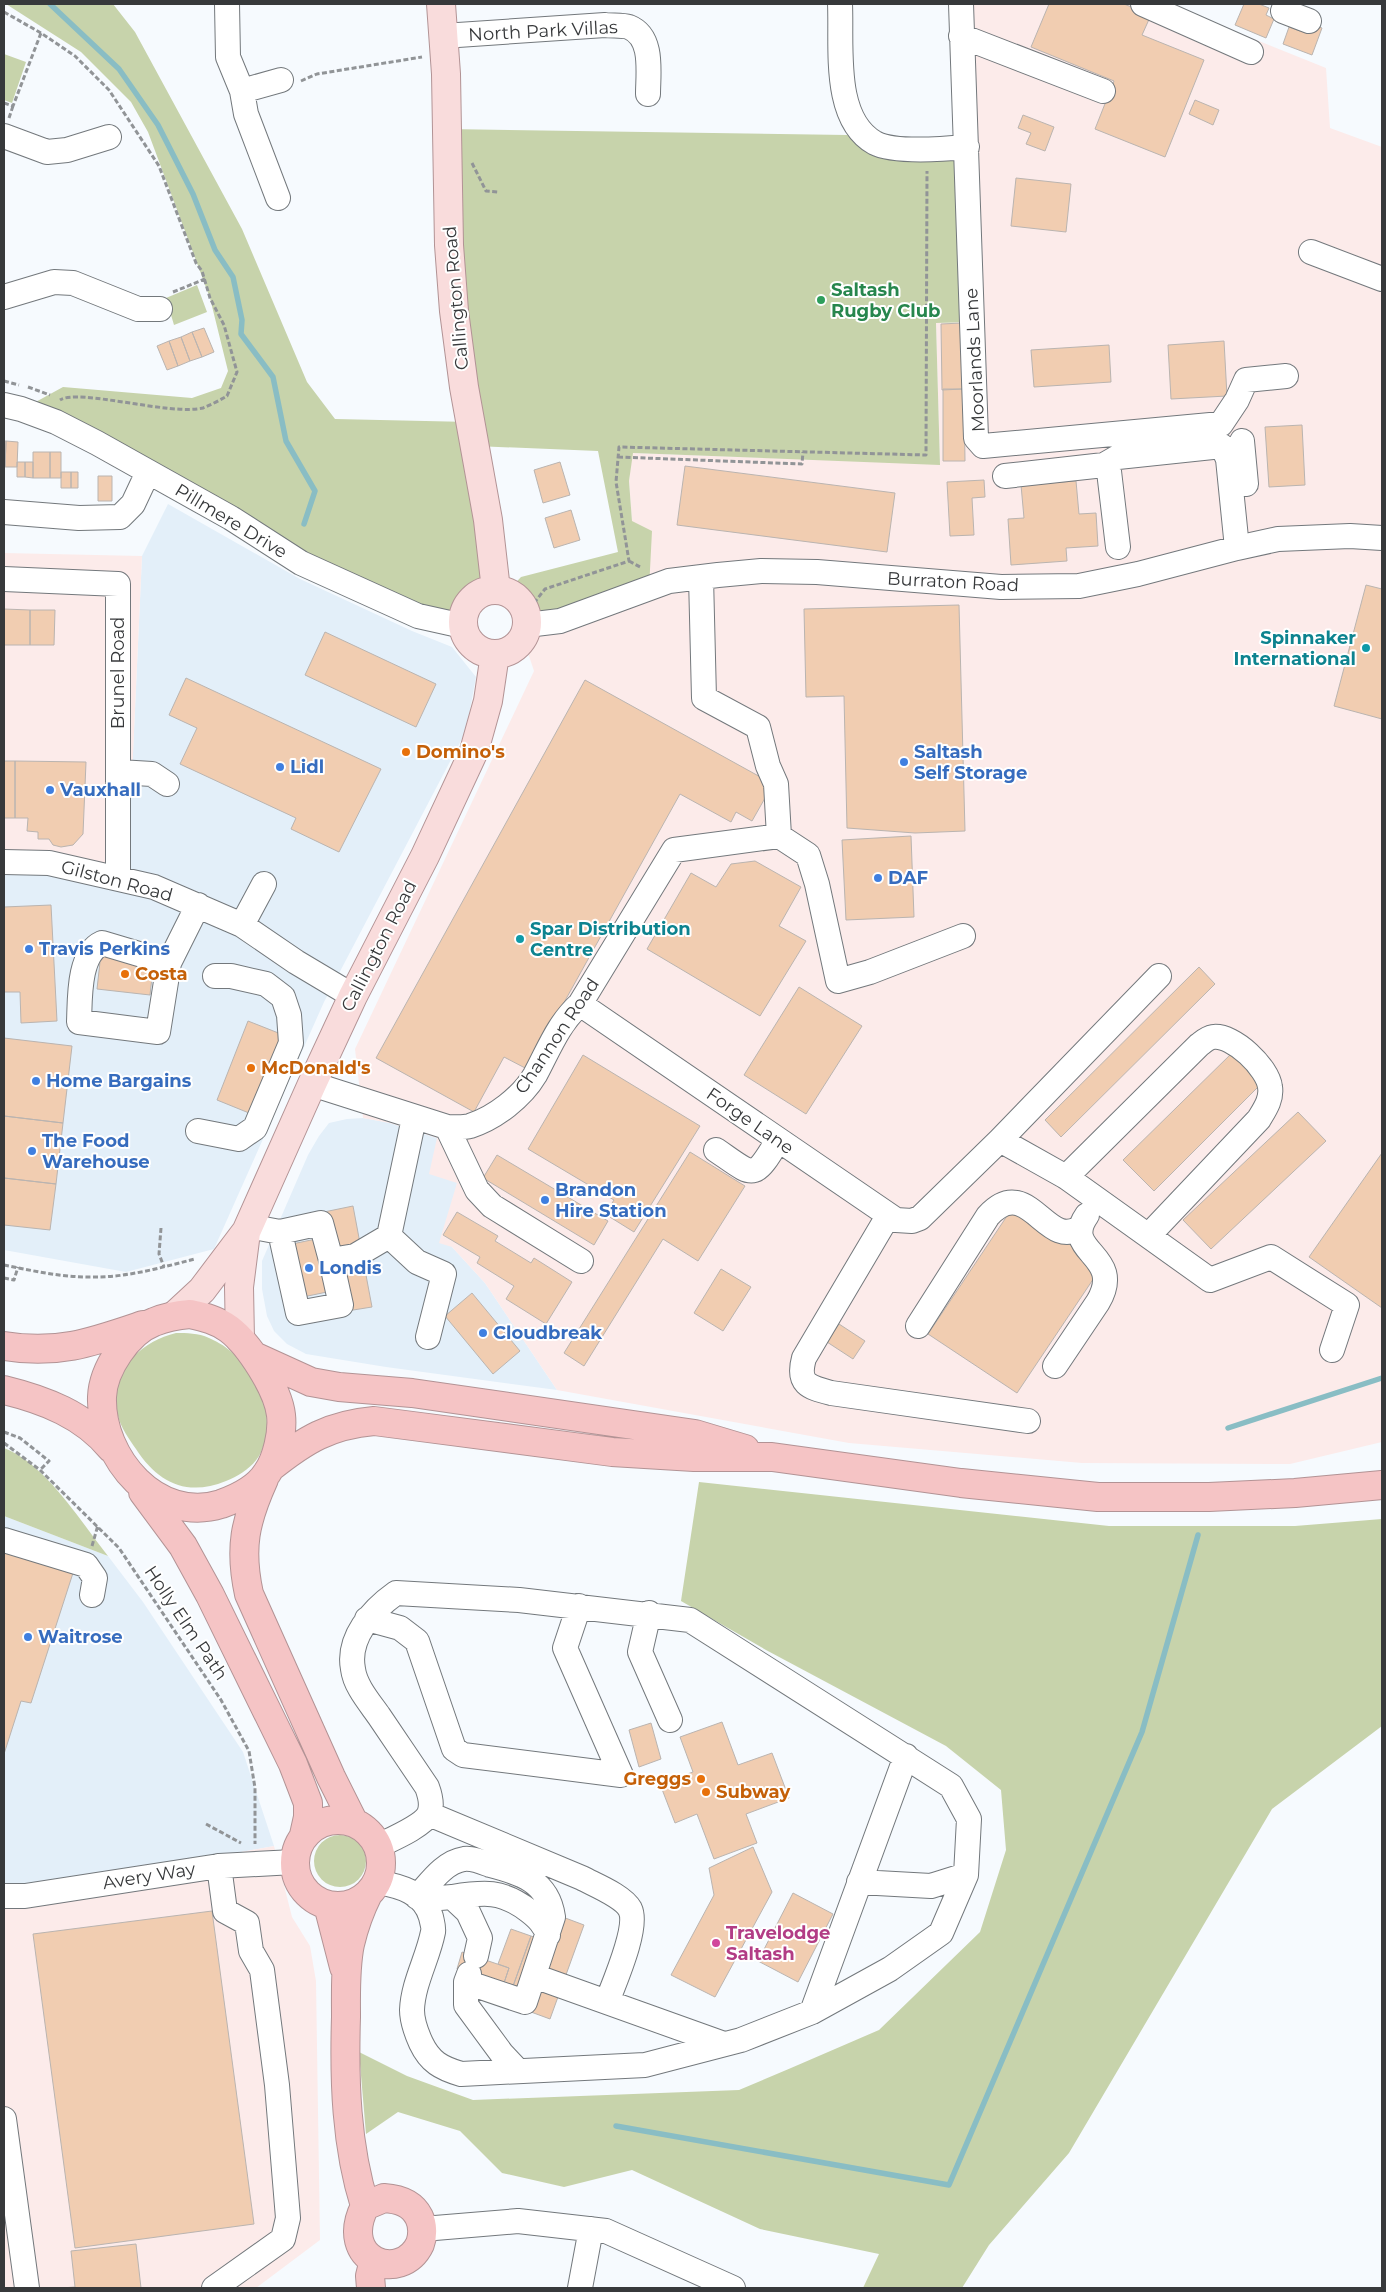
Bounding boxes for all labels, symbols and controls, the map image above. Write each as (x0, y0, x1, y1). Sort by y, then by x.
street label: North Park Villas (468, 16, 618, 46)
street label: Callington Road (439, 225, 473, 371)
place label: Saltash Rugby Club (831, 279, 940, 322)
street label: Moorlands Lane (960, 287, 990, 433)
marker: Saltash Rugby Club (815, 294, 827, 306)
street label: Pillmere Drive (171, 479, 291, 563)
street label: Burraton Road (886, 568, 1020, 596)
street label: Brunel Road (107, 617, 129, 729)
place label: Spinnaker International (1234, 627, 1356, 670)
marker: Spinnaker International (1360, 642, 1372, 654)
place label: Domino's (416, 741, 505, 763)
place label: Saltash Self Storage (914, 741, 1027, 784)
marker: Domino's (400, 746, 412, 758)
place label: Lidl (290, 756, 324, 778)
marker: Saltash Self Storage (898, 756, 910, 768)
marker: Lidl (274, 761, 286, 773)
place label: Vauxhall (59, 779, 141, 801)
marker: Vauxhall (44, 784, 56, 796)
street label: Gilston Road (59, 856, 175, 906)
place label: DAF (888, 867, 928, 889)
marker: DAF (872, 872, 884, 884)
street label: Callington Road (336, 877, 422, 1015)
place label: Spar Distribution Centre (530, 918, 691, 961)
marker: Spar Distribution Centre (514, 933, 526, 945)
place label: Travis Perkins (39, 938, 170, 960)
marker: Travis Perkins (23, 943, 35, 955)
place label: Costa (135, 963, 188, 985)
marker: Costa (119, 968, 131, 980)
street label: Channon Road (510, 974, 604, 1098)
place label: McDonald's (261, 1057, 371, 1079)
marker: McDonald's (245, 1062, 257, 1074)
place label: Home Bargains (46, 1070, 192, 1092)
marker: Home Bargains (30, 1075, 42, 1087)
street label: Forge Lane (702, 1083, 798, 1159)
place label: The Food Warehouse (42, 1130, 150, 1173)
marker: The Food Warehouse (26, 1145, 38, 1157)
place label: Brandon Hire Station (555, 1179, 667, 1222)
marker: Brandon Hire Station (539, 1194, 551, 1206)
place label: Londis (319, 1257, 382, 1279)
marker: Londis (303, 1262, 315, 1274)
place label: Cloudbreak (493, 1322, 602, 1344)
marker: Cloudbreak (477, 1327, 489, 1339)
street label: Holly Elm Path (140, 1562, 232, 1684)
place label: Waitrose (38, 1626, 123, 1648)
marker: Waitrose (22, 1631, 34, 1643)
place label: Greggs (623, 1768, 691, 1790)
marker: Greggs (695, 1773, 707, 1785)
place label: Subway (716, 1781, 790, 1803)
marker: Subway (700, 1786, 712, 1798)
street label: Avery Way (101, 1858, 197, 1894)
place label: Travelodge Saltash (726, 1922, 830, 1965)
marker: Travelodge Saltash (710, 1937, 722, 1949)

